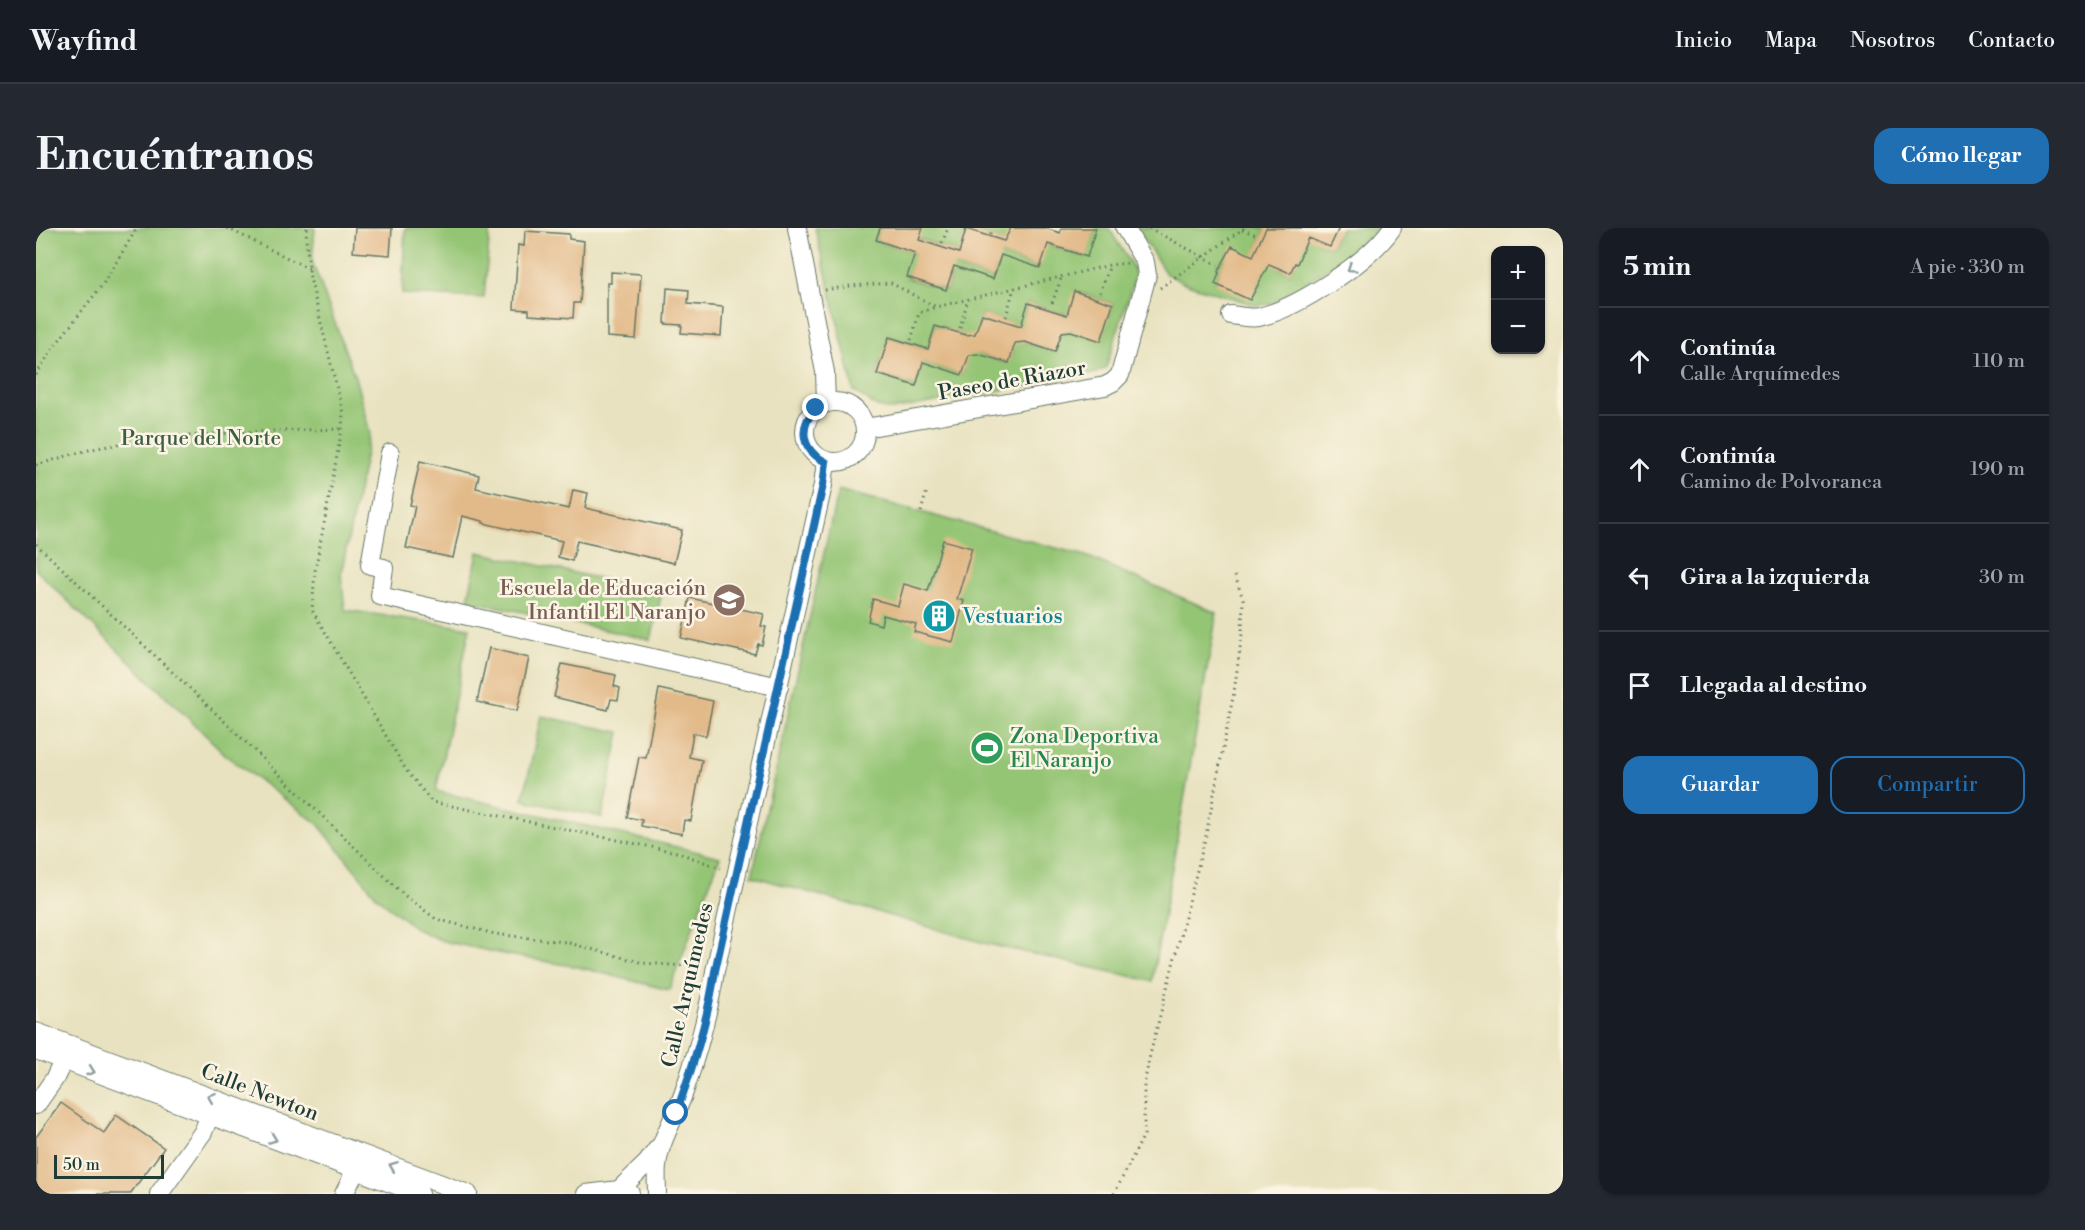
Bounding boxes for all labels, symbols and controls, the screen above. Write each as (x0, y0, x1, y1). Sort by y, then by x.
text: Wayfind (30, 24, 138, 59)
text: Inicio (1675, 28, 1732, 54)
text: Mapa (1765, 28, 1817, 54)
text: Nosotros (1850, 28, 1935, 54)
text: Contacto (1968, 28, 2055, 54)
button: Cómo llegar (1874, 128, 2049, 184)
text: Encuéntranos (36, 130, 314, 183)
map controls (1491, 246, 1545, 354)
button: + (1491, 246, 1545, 300)
text: 5 min (1623, 251, 1691, 283)
text: A pie · 330 m (1910, 255, 2025, 280)
one-way arrow (1346, 261, 1357, 272)
button: − (1491, 300, 1545, 354)
text: Continúa (1680, 335, 1776, 362)
icon: ahead (1623, 345, 1656, 378)
text: 110 m (1973, 349, 2025, 374)
street label: Paseo de Riazor (936, 355, 1088, 407)
text: Calle Arquímedes (1680, 362, 1840, 387)
route end (802, 394, 828, 420)
park label: Parque del Norte (121, 426, 281, 452)
text: Continúa (1680, 443, 1776, 470)
icon: ahead (1623, 453, 1656, 486)
text: 190 m (1970, 457, 2025, 482)
text: Camino de Polvoranca (1680, 470, 1882, 495)
icon: left (1623, 561, 1656, 594)
text: Gira a la izquierda (1680, 564, 1870, 591)
text: 30 m (1979, 565, 2025, 590)
place label: Escuela de Educación Infantil El Naranjo (500, 576, 706, 626)
school or university icon: Escuela de Educación Infantil El Naranjo (711, 582, 747, 618)
building icon: Vestuarios (921, 598, 957, 634)
place label: Vestuarios (961, 604, 1063, 630)
icon: arrive (1623, 669, 1656, 702)
text: Llegada al destino (1680, 672, 1867, 699)
place label: Zona Deportiva El Naranjo (1010, 724, 1159, 774)
sports icon: Zona Deportiva El Naranjo (969, 730, 1005, 766)
button: Guardar (1623, 756, 1818, 814)
button: Compartir (1830, 756, 2025, 814)
street label: Calle Arquímedes (656, 900, 720, 1070)
street label: Calle Newton (197, 1059, 323, 1128)
one-way arrow (85, 1064, 96, 1076)
one-way arrow (206, 1092, 217, 1105)
route start (662, 1099, 688, 1125)
one-way arrow (268, 1132, 278, 1145)
scale bar (54, 1152, 164, 1180)
text: 50 m (63, 1155, 100, 1175)
one-way arrow (389, 1161, 400, 1173)

